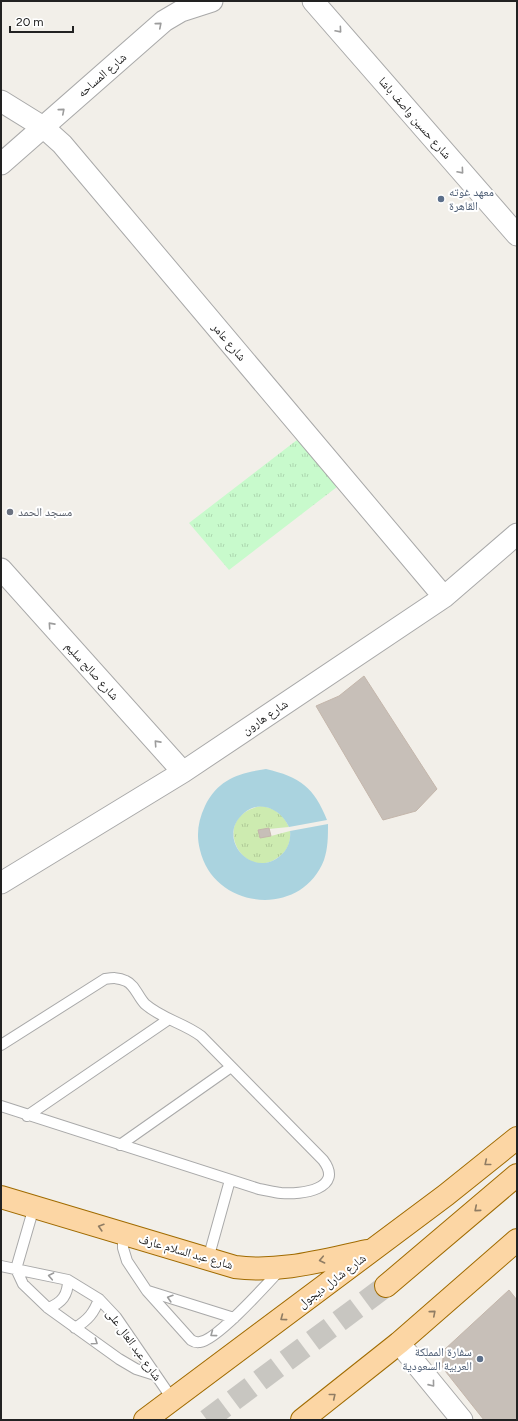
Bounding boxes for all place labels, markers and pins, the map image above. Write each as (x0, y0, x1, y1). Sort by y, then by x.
place label: معهد غوته القاهرة (449, 185, 494, 213)
marker: معهد غوته القاهرة (436, 194, 446, 204)
place label: مسجد الحمد (18, 505, 72, 519)
marker: مسجد الحمد (5, 507, 15, 517)
place label: سفارة المملكة العربية السعودية (402, 1345, 472, 1373)
marker: سفارة المملكة العربية السعودية (475, 1354, 485, 1364)

